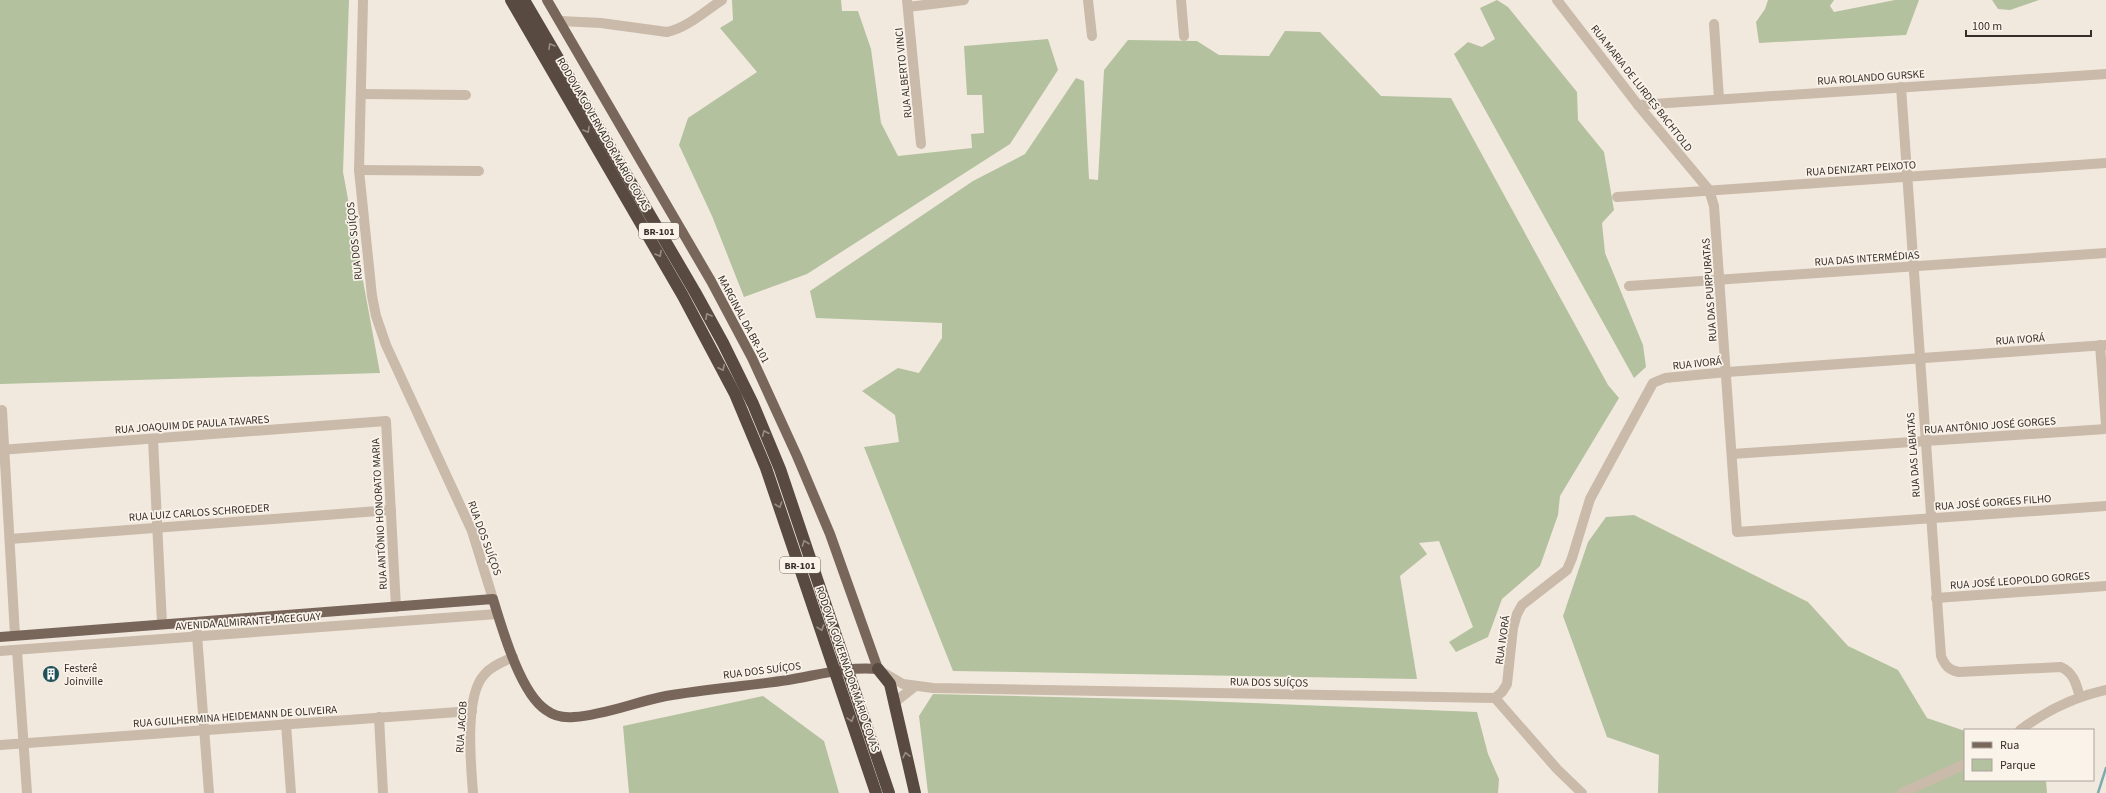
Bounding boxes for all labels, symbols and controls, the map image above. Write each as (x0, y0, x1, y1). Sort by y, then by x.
scale bar (1966, 12, 2091, 38)
text: 100 m (1972, 18, 2002, 35)
street label: RUA MARIA DE LURDES BACHTOLD (1587, 22, 1696, 155)
street label: RUA ALBERTO VINCI (891, 27, 916, 119)
one-way arrow (549, 43, 556, 51)
street label: RODOVIA GOVERNADOR MÁRIO COVAS (553, 55, 654, 214)
street label: RUA ROLANDO GURSKE (1817, 66, 1925, 89)
one-way arrow (582, 126, 589, 133)
street label: RUA DENIZART PEIXOTO (1805, 157, 1917, 180)
street label: RUA DOS SUÍÇOS (343, 201, 366, 281)
road number: BR-101 (639, 223, 679, 239)
street label: RUA DAS PURPURATAS (1698, 238, 1721, 342)
street label: RUA DAS INTERMÉDIAS (1814, 247, 1920, 270)
one-way arrow (655, 250, 662, 257)
street label: MARGINAL DA BR-101 (714, 273, 773, 366)
one-way arrow (706, 313, 713, 320)
street label: RUA IVORÁ (1995, 330, 2045, 349)
street label: RUA IVORÁ (1672, 353, 1722, 374)
one-way arrow (717, 364, 725, 371)
street label: RUA JOAQUIM DE PAULA TAVARES (114, 412, 270, 437)
street label: RUA DAS LABIATAS (1903, 412, 1924, 498)
street label: RUA ANTÔNIO JOSÉ GORGES (1924, 413, 2057, 438)
one-way arrow (762, 430, 770, 437)
street label: RUA ANTÔNIO HONORATO MARIA (368, 438, 391, 590)
street label: RUA JOSÉ GORGES FILHO (1934, 491, 2052, 514)
street label: RUA DOS SUÍÇOS (464, 499, 505, 578)
street label: RUA LUIZ CARLOS SCHROEDER (128, 500, 270, 525)
one-way arrow (774, 502, 783, 509)
one-way arrow (801, 540, 810, 547)
road number: BR-101 (780, 557, 820, 573)
street label: RUA JOSÉ LEOPOLDO GORGES (1950, 568, 2091, 593)
street label: RODOVIA GOVERNADOR MÁRIO COVAS (812, 584, 883, 754)
street label: AVENIDA ALMIRANTE JACEGUAY (175, 609, 322, 634)
street label: RUA IVORÁ (1492, 615, 1513, 666)
one-way arrow (816, 625, 825, 632)
street label: RUA DOS SUÍÇOS (722, 658, 802, 683)
place label: Festerê Joinville (64, 661, 103, 689)
building icon: Festerê Joinville (41, 664, 61, 684)
street label: RUA DOS SUÍÇOS (1230, 674, 1308, 691)
street label: RUA JACOB (452, 700, 471, 754)
street label: RUA GUILHERMINA HEIDEMANN DE OLIVEIRA (132, 702, 338, 731)
one-way arrow (847, 715, 855, 722)
legend (1964, 729, 2094, 781)
text: Rua (2000, 737, 2019, 754)
one-way arrow (902, 752, 910, 758)
text: Parque (2000, 757, 2036, 774)

